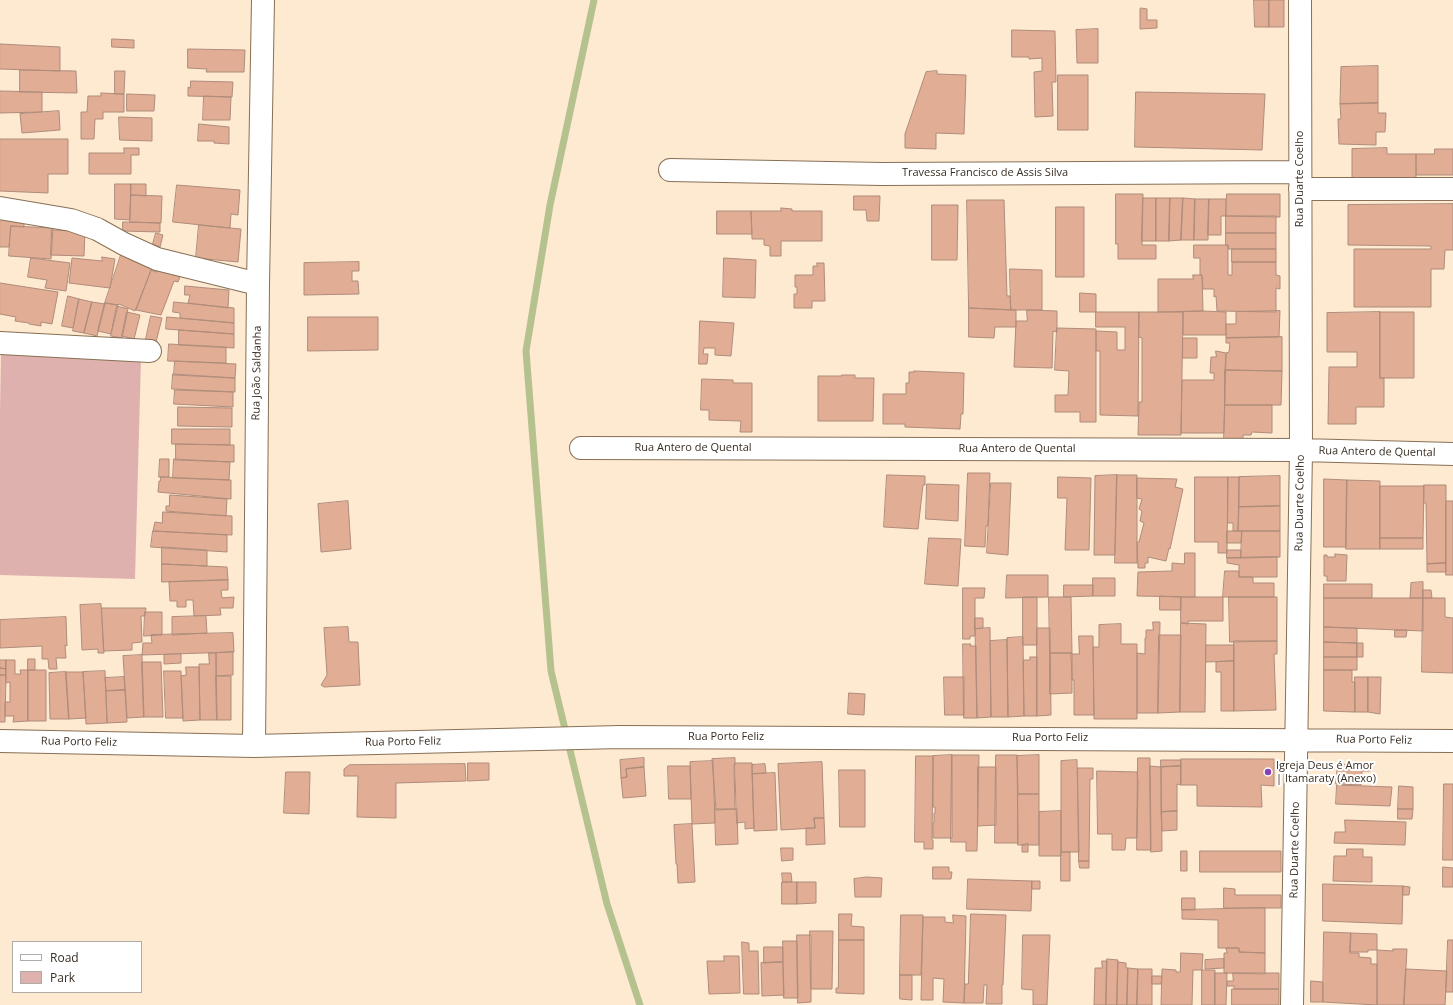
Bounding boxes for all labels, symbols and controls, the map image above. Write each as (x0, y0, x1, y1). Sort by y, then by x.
street label: Rua Duarte Coelho (1293, 131, 1307, 227)
street label: Travessa Francisco de Assis Silva (902, 166, 1068, 180)
street label: Rua João Saldanha (250, 325, 264, 421)
street label: Rua Antero de Quental (634, 441, 752, 455)
street label: Rua Antero de Quental (958, 442, 1076, 456)
street label: Rua Antero de Quental (1318, 444, 1436, 460)
street label: Rua Duarte Coelho (1293, 455, 1307, 551)
street label: Rua Porto Feliz (688, 730, 764, 744)
street label: Rua Porto Feliz (1012, 731, 1088, 745)
street label: Rua Porto Feliz (1336, 733, 1412, 747)
street label: Rua Porto Feliz (41, 735, 117, 749)
street label: Rua Porto Feliz (365, 735, 441, 749)
place label: Igreja Deus é Amor | Itamaraty (Anexo) (1276, 759, 1376, 785)
marker: Igreja Deus é Amor | Itamaraty (Anexo) (1263, 767, 1273, 777)
street label: Rua Duarte Coelho (1288, 802, 1302, 898)
legend (12, 941, 142, 993)
text: Road (50, 949, 79, 966)
text: Park (50, 969, 75, 986)

